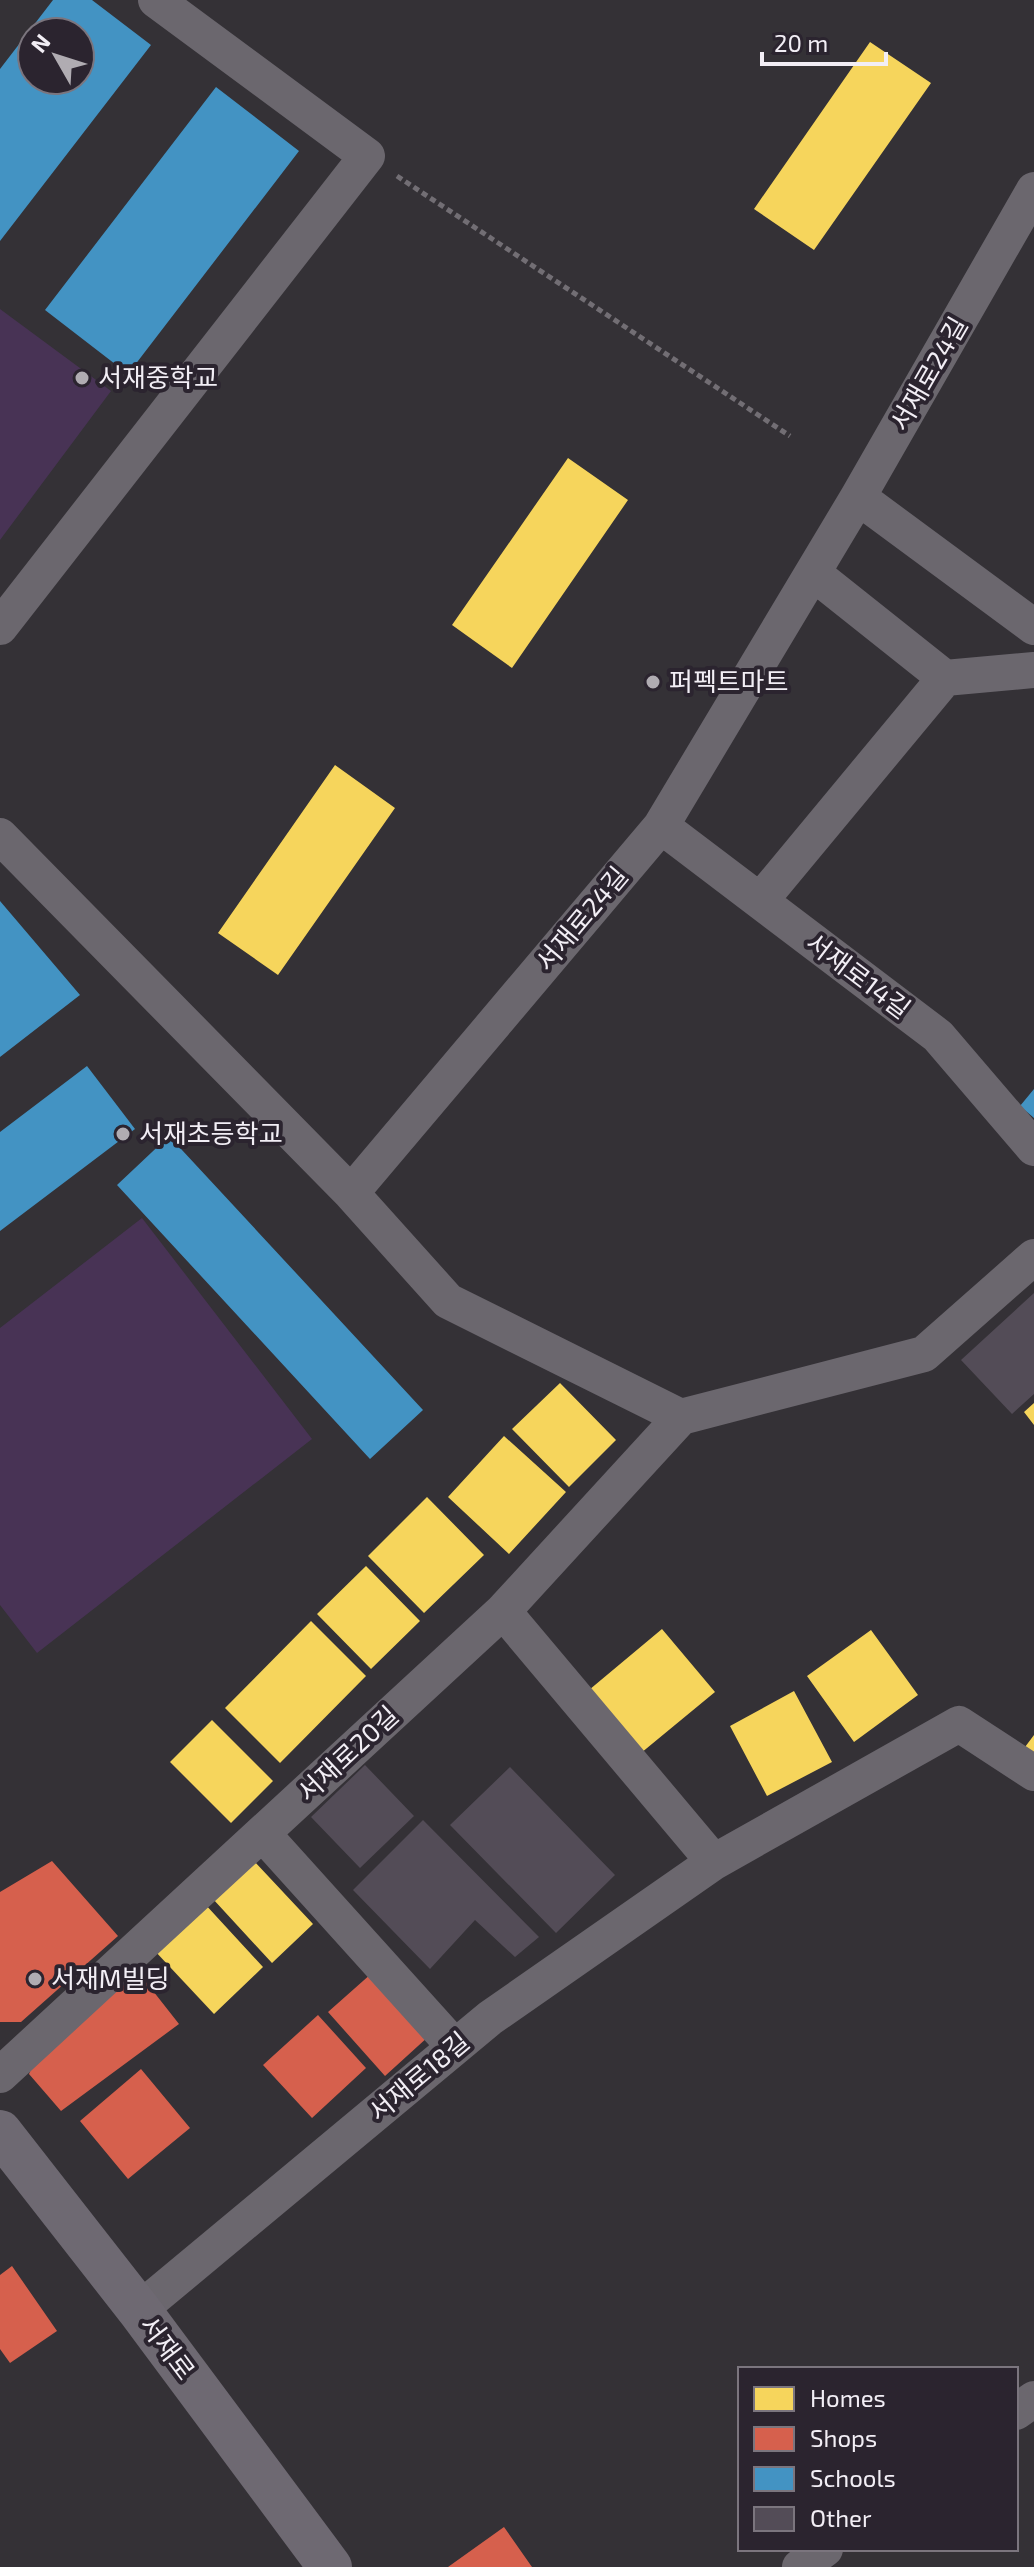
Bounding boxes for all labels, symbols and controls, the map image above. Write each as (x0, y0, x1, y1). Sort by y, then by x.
north arrow (16, 16, 96, 96)
scale bar (762, 16, 886, 66)
text: N (25, 28, 55, 57)
text: 20 m (774, 28, 828, 57)
street label: 서재로24길 (883, 311, 973, 436)
place label: 서재중학교 (98, 361, 218, 392)
marker: 서재중학교 (73, 369, 91, 387)
place label: 퍼펙트마트 (669, 665, 789, 696)
marker: 퍼펙트마트 (644, 673, 662, 691)
street label: 서재로24길 (528, 860, 633, 976)
street label: 서재로14길 (801, 926, 917, 1024)
place label: 서재초등학교 (139, 1117, 283, 1148)
marker: 서재초등학교 (114, 1125, 132, 1143)
street label: 서재로20길 (290, 1699, 404, 1807)
place label: 서재M빌딩 (51, 1962, 169, 1993)
marker: 서재M빌딩 (26, 1970, 44, 1988)
street label: 서재로18길 (361, 2025, 475, 2127)
street label: 서재로 (134, 2309, 202, 2385)
legend (738, 2367, 1018, 2551)
text: Homes (810, 2383, 886, 2412)
text: Shops (810, 2423, 877, 2452)
text: Schools (810, 2463, 896, 2492)
text: Other (810, 2503, 872, 2532)

